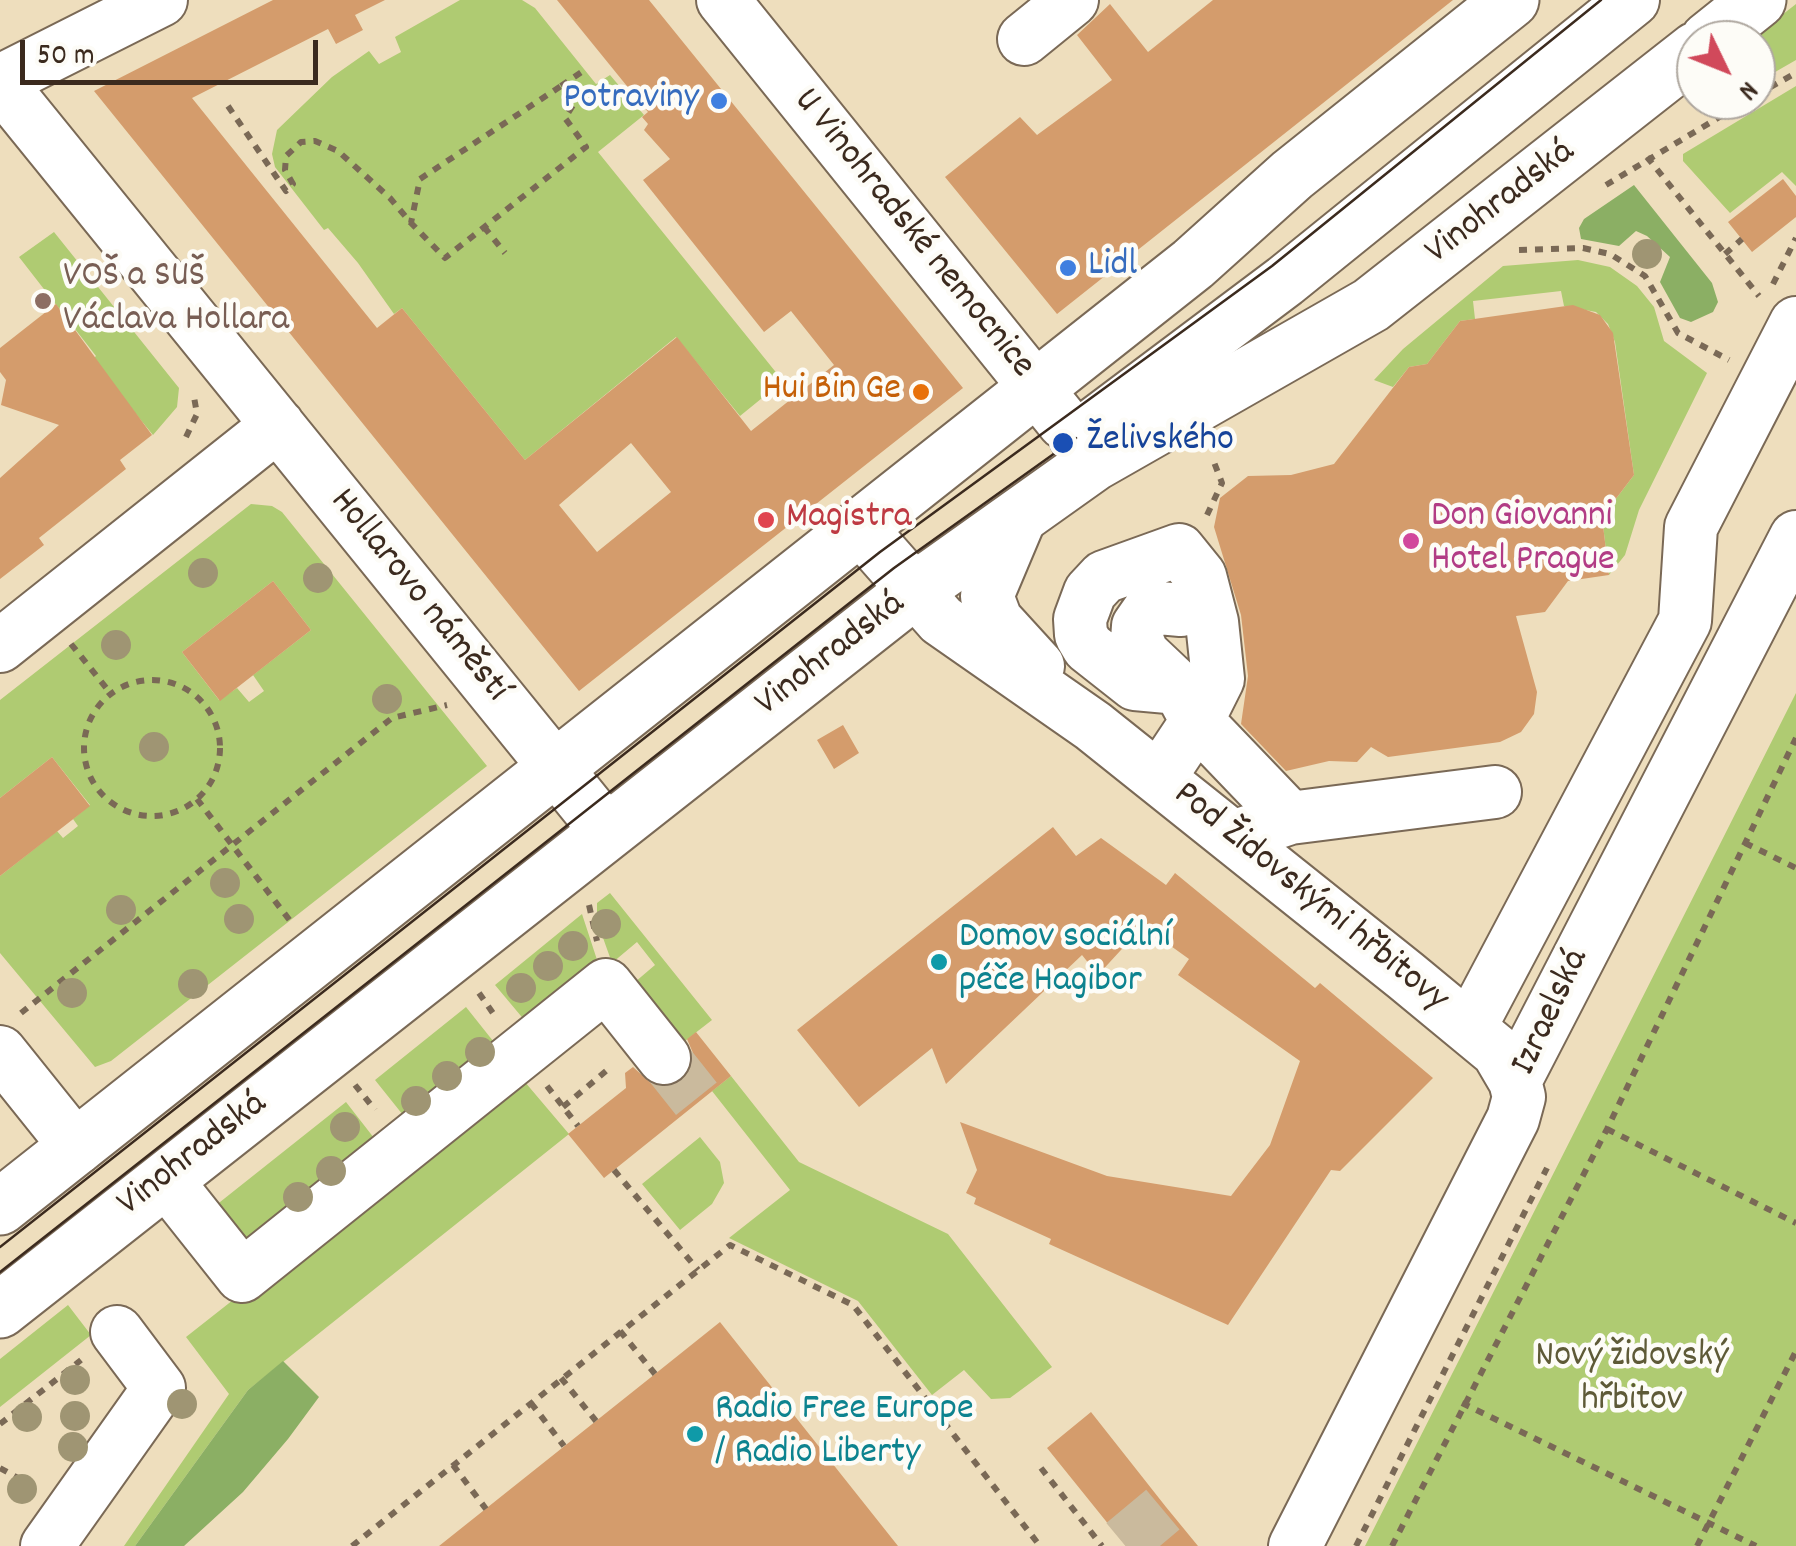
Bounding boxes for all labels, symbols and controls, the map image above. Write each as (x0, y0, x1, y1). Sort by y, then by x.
scale bar (25, 20, 322, 82)
north arrow (1676, 20, 1776, 120)
text: 50 m (37, 36, 95, 79)
text: N (1727, 70, 1766, 108)
place label: Potraviny (563, 78, 699, 124)
street label: U Vinohradské nemocnice (781, 81, 1043, 389)
marker: Potraviny (708, 90, 730, 112)
street label: Vinohradská (1418, 131, 1586, 277)
place label: Lidl (1088, 245, 1137, 291)
place label: VOŠ a SUŠ Václava Hollara (63, 256, 289, 346)
marker: Lidl (1057, 257, 1079, 279)
marker: VOŠ a SUŠ Václava Hollara (32, 290, 54, 312)
place label: Hui Bin Ge (762, 369, 901, 415)
marker: Hui Bin Ge (910, 381, 932, 403)
place label: Želivského (1086, 420, 1234, 466)
marker: Želivského (1050, 430, 1076, 456)
street label: Hollarovo náměstí (317, 481, 517, 713)
place label: Don Giovanni Hotel Prague (1431, 496, 1615, 586)
place label: Magistra (786, 497, 912, 543)
marker: Magistra (755, 509, 777, 531)
marker: Don Giovanni Hotel Prague (1400, 530, 1422, 552)
street label: Vinohradská (748, 583, 916, 729)
street label: Pod Židovskými hřbitovy (1162, 774, 1456, 1024)
place label: Domov sociální péče Hagibor (959, 917, 1171, 1006)
street label: Izraelská (1504, 942, 1602, 1084)
marker: Domov sociální péče Hagibor (928, 951, 950, 973)
street label: Vinohradská (110, 1083, 278, 1229)
park label: Nový židovský hřbitov (1535, 1336, 1729, 1426)
place label: Radio Free Europe / Radio Liberty (715, 1389, 974, 1478)
marker: Radio Free Europe / Radio Liberty (684, 1423, 706, 1445)

